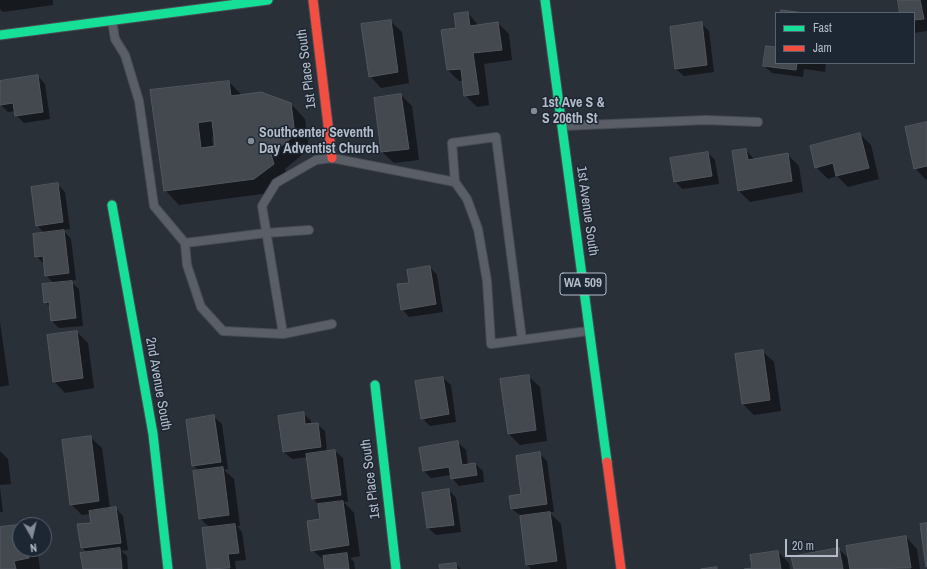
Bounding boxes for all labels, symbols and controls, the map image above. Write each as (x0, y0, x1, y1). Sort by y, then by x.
legend (775, 12, 915, 64)
text: Fast (813, 20, 832, 36)
street label: 1st Place South (294, 28, 320, 110)
text: Jam (813, 40, 832, 56)
place label: 1st Ave S & S 206th St (542, 95, 605, 128)
marker: 1st Ave S & S 206th St (529, 106, 539, 116)
place label: Southcenter Seventh Day Adventist Church (259, 125, 379, 158)
marker: Southcenter Seventh Day Adventist Church (246, 136, 256, 146)
street label: 1st Avenue South (572, 165, 602, 257)
road number: WA 509 (560, 273, 606, 295)
street label: 2nd Avenue South (142, 336, 174, 432)
street label: 1st Place South (358, 438, 384, 520)
north arrow (12, 517, 52, 557)
scale bar (787, 531, 840, 557)
text: 20 m (792, 538, 814, 554)
text: N (29, 541, 38, 555)

